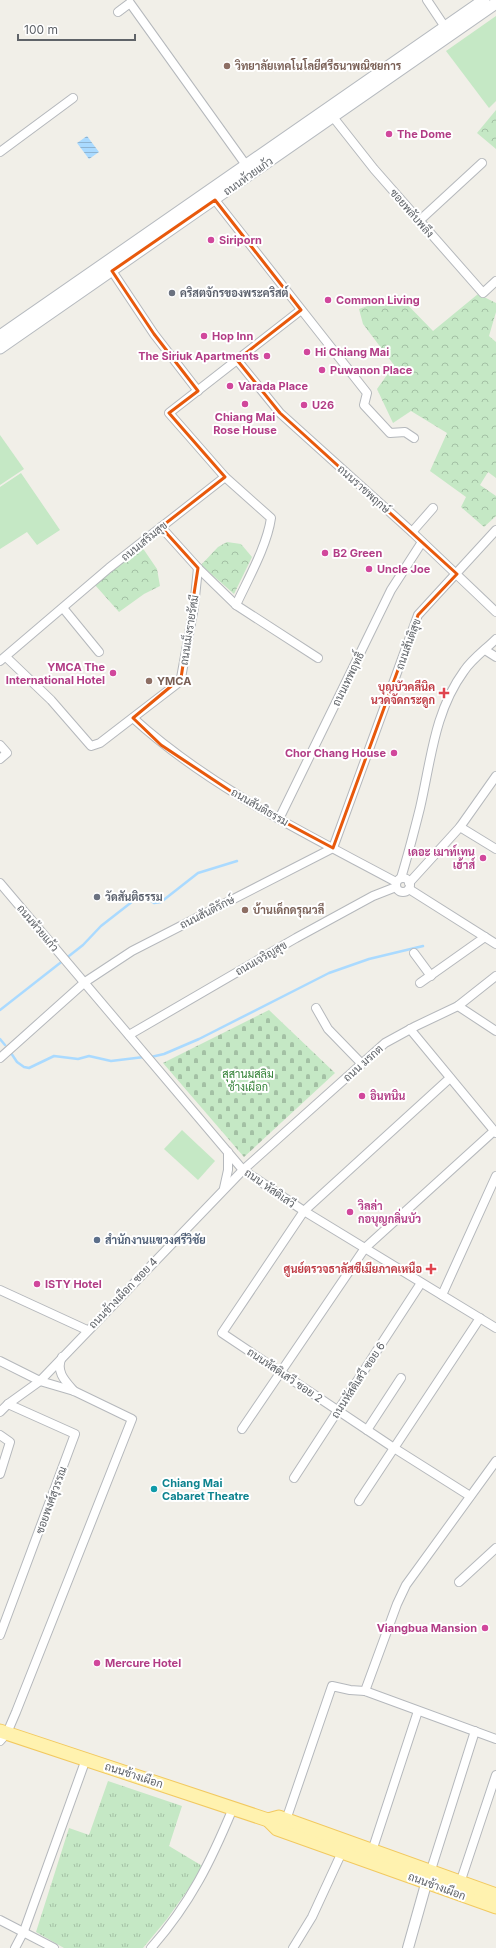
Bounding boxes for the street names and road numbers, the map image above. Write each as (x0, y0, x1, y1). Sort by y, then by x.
street label: ถนนห้วยแก้ว (220, 154, 276, 198)
street label: ซอยพลับพลึง (387, 186, 437, 240)
street label: ถนนราชพฤกษ์ (335, 461, 394, 517)
street label: ถนนเสริมสุข (118, 518, 171, 565)
street label: ถนนเม็งรายรัศมี (175, 593, 201, 666)
street label: ถนนสันติสุข (392, 617, 426, 672)
street label: ถนนเทพฤทธิ์ (325, 648, 367, 708)
street label: ถนนสันติธรรม (229, 785, 291, 829)
street label: ถนนสันติรักษ์ (177, 891, 237, 932)
street label: ถนนห้วยแก้ว (14, 901, 62, 955)
street label: ถนนเจริญสุข (233, 938, 290, 980)
street label: ถนน มรกต (340, 1042, 386, 1084)
street label: ถนน หัสดิเสวี (242, 1165, 299, 1211)
street label: ถนนช้างเผือก ซอย 4 (86, 1255, 160, 1331)
street label: ถนนหัสดิเสวี ซอย 6 (327, 1338, 388, 1421)
street label: ถนนหัสดิเสวี ซอย 2 (245, 1344, 326, 1405)
street label: ซอยพงศ์สุวรรณ (31, 1464, 72, 1536)
street label: ถนนช้างเผือก (103, 1759, 165, 1791)
street label: ถนนช้างเผือก (406, 1869, 468, 1903)

